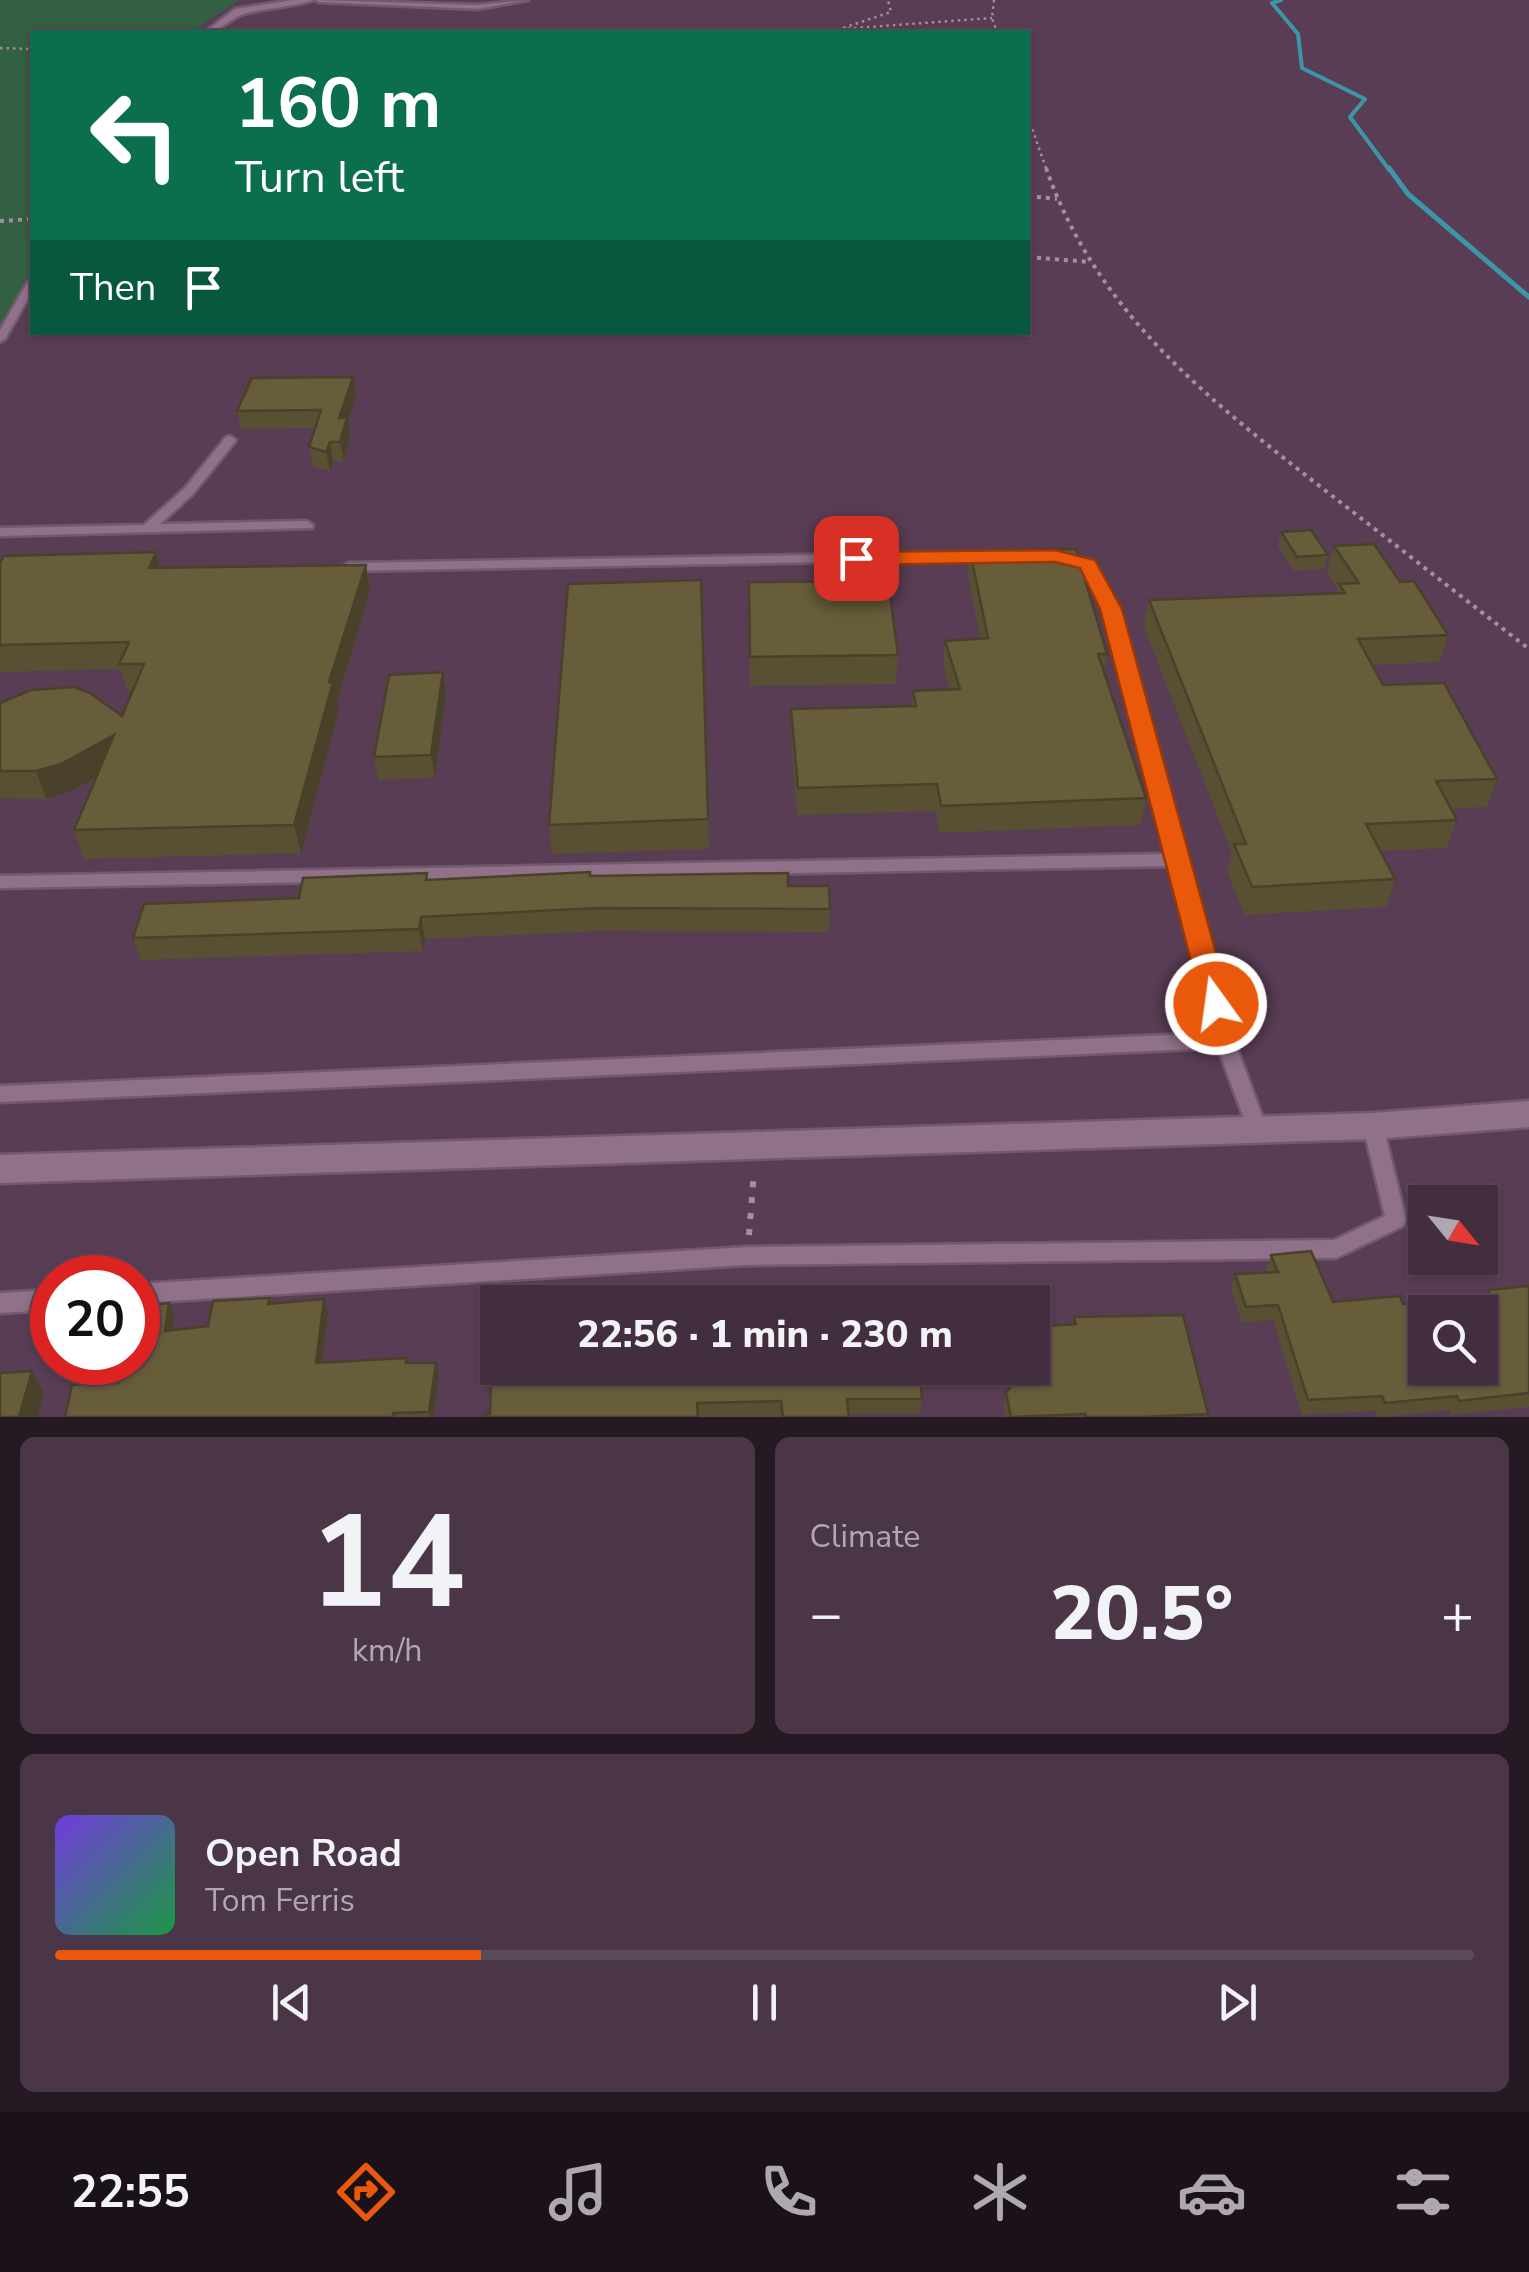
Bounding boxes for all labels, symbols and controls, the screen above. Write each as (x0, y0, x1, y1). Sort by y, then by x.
text: 160 m (235, 56, 441, 152)
icon: left (70, 70, 200, 200)
text: Turn left (235, 147, 404, 208)
icon: arrive (176, 260, 231, 315)
text: Then (70, 262, 156, 313)
pin (814, 516, 899, 601)
icon: arrive (829, 531, 884, 586)
position arrow (1164, 952, 1268, 1056)
north arrow (1408, 1185, 1498, 1275)
map controls (1408, 1185, 1498, 1385)
speed limit sign: 20 (30, 1255, 160, 1385)
button: search (1408, 1295, 1498, 1385)
text: 22:56 · 1 min · 230 m (577, 1309, 953, 1360)
text: 14 (309, 1475, 465, 1652)
text: Climate (810, 1515, 920, 1558)
text: 20.5° (1050, 1563, 1233, 1665)
text: − (810, 1577, 843, 1652)
text: + (1441, 1577, 1474, 1652)
text: km/h (352, 1629, 423, 1672)
text: Open Road (205, 1828, 402, 1879)
text: Tom Ferris (205, 1879, 355, 1922)
icon: previous (264, 1975, 319, 2030)
icon: pause (737, 1975, 792, 2030)
icon: next (1210, 1975, 1265, 2030)
icon: directions (331, 2157, 401, 2227)
icon: music (543, 2157, 613, 2227)
icon: phone (754, 2157, 824, 2227)
icon: climate (965, 2157, 1035, 2227)
icon: car (1177, 2157, 1247, 2227)
icon: filters (1388, 2157, 1458, 2227)
text: 22:55 (71, 2162, 190, 2223)

